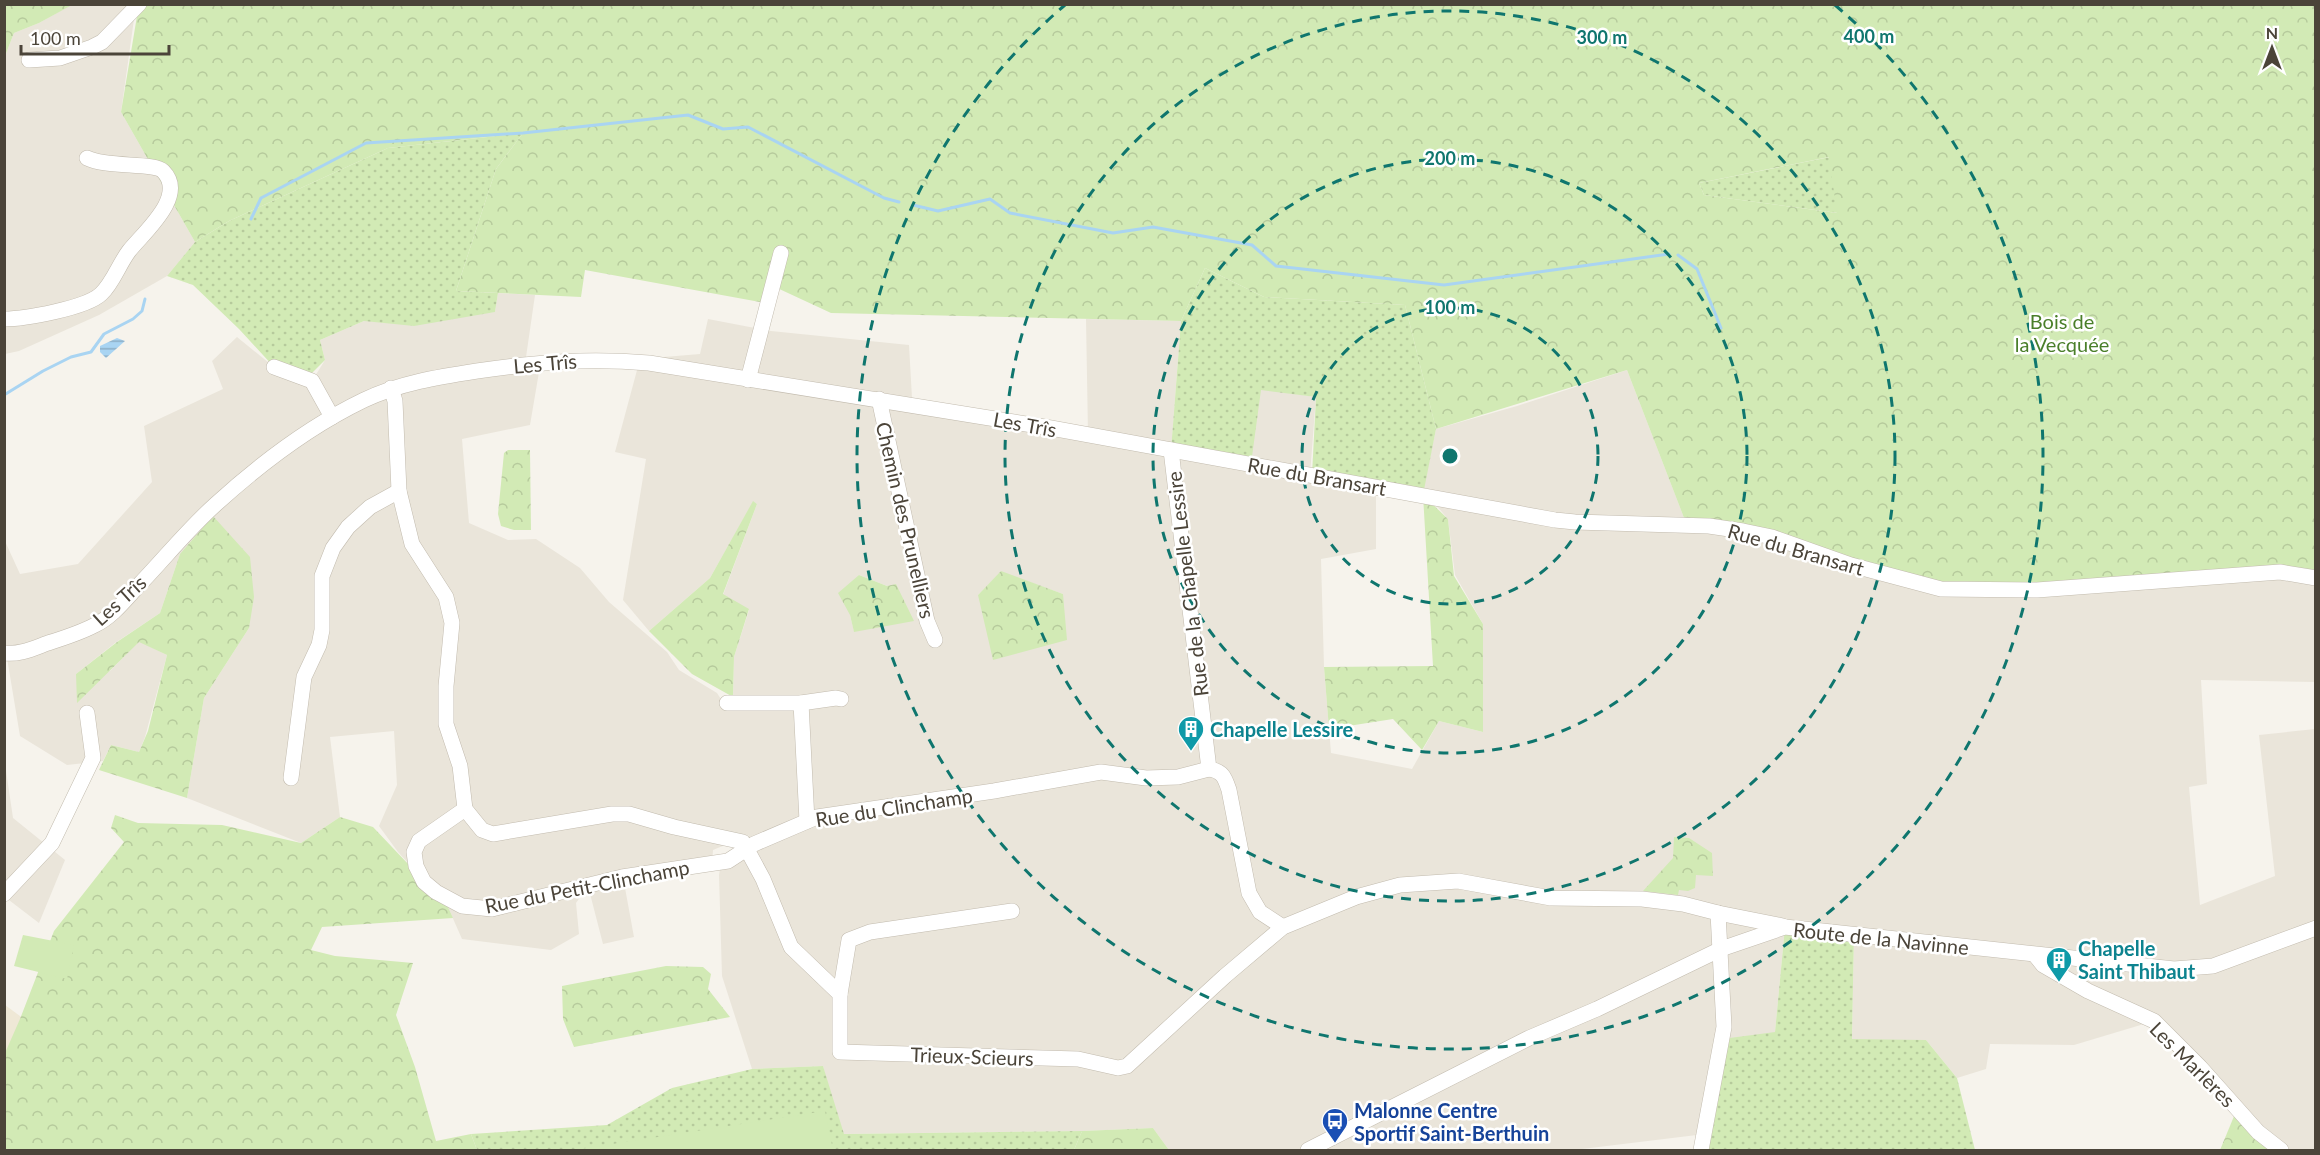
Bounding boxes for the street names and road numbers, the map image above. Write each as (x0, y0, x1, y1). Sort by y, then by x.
street label: Les Trîs (512, 348, 578, 378)
street label: Les Trîs (992, 407, 1058, 441)
street label: Chemin des Prunelliers (872, 419, 940, 621)
street label: Rue du Bransart (1246, 452, 1388, 500)
street label: Rue de la Chapelle Lessire (1161, 470, 1213, 698)
street label: Rue du Bransart (1725, 518, 1867, 580)
street label: Les Trîs (87, 570, 151, 630)
street label: Rue du Clinchamp (814, 783, 974, 831)
street label: Rue du Petit-Clinchamp (483, 854, 691, 918)
street label: Route de la Navinne (1792, 917, 1970, 959)
street label: Les Marlères (2145, 1016, 2241, 1112)
street label: Trieux-Scieurs (910, 1042, 1034, 1070)

